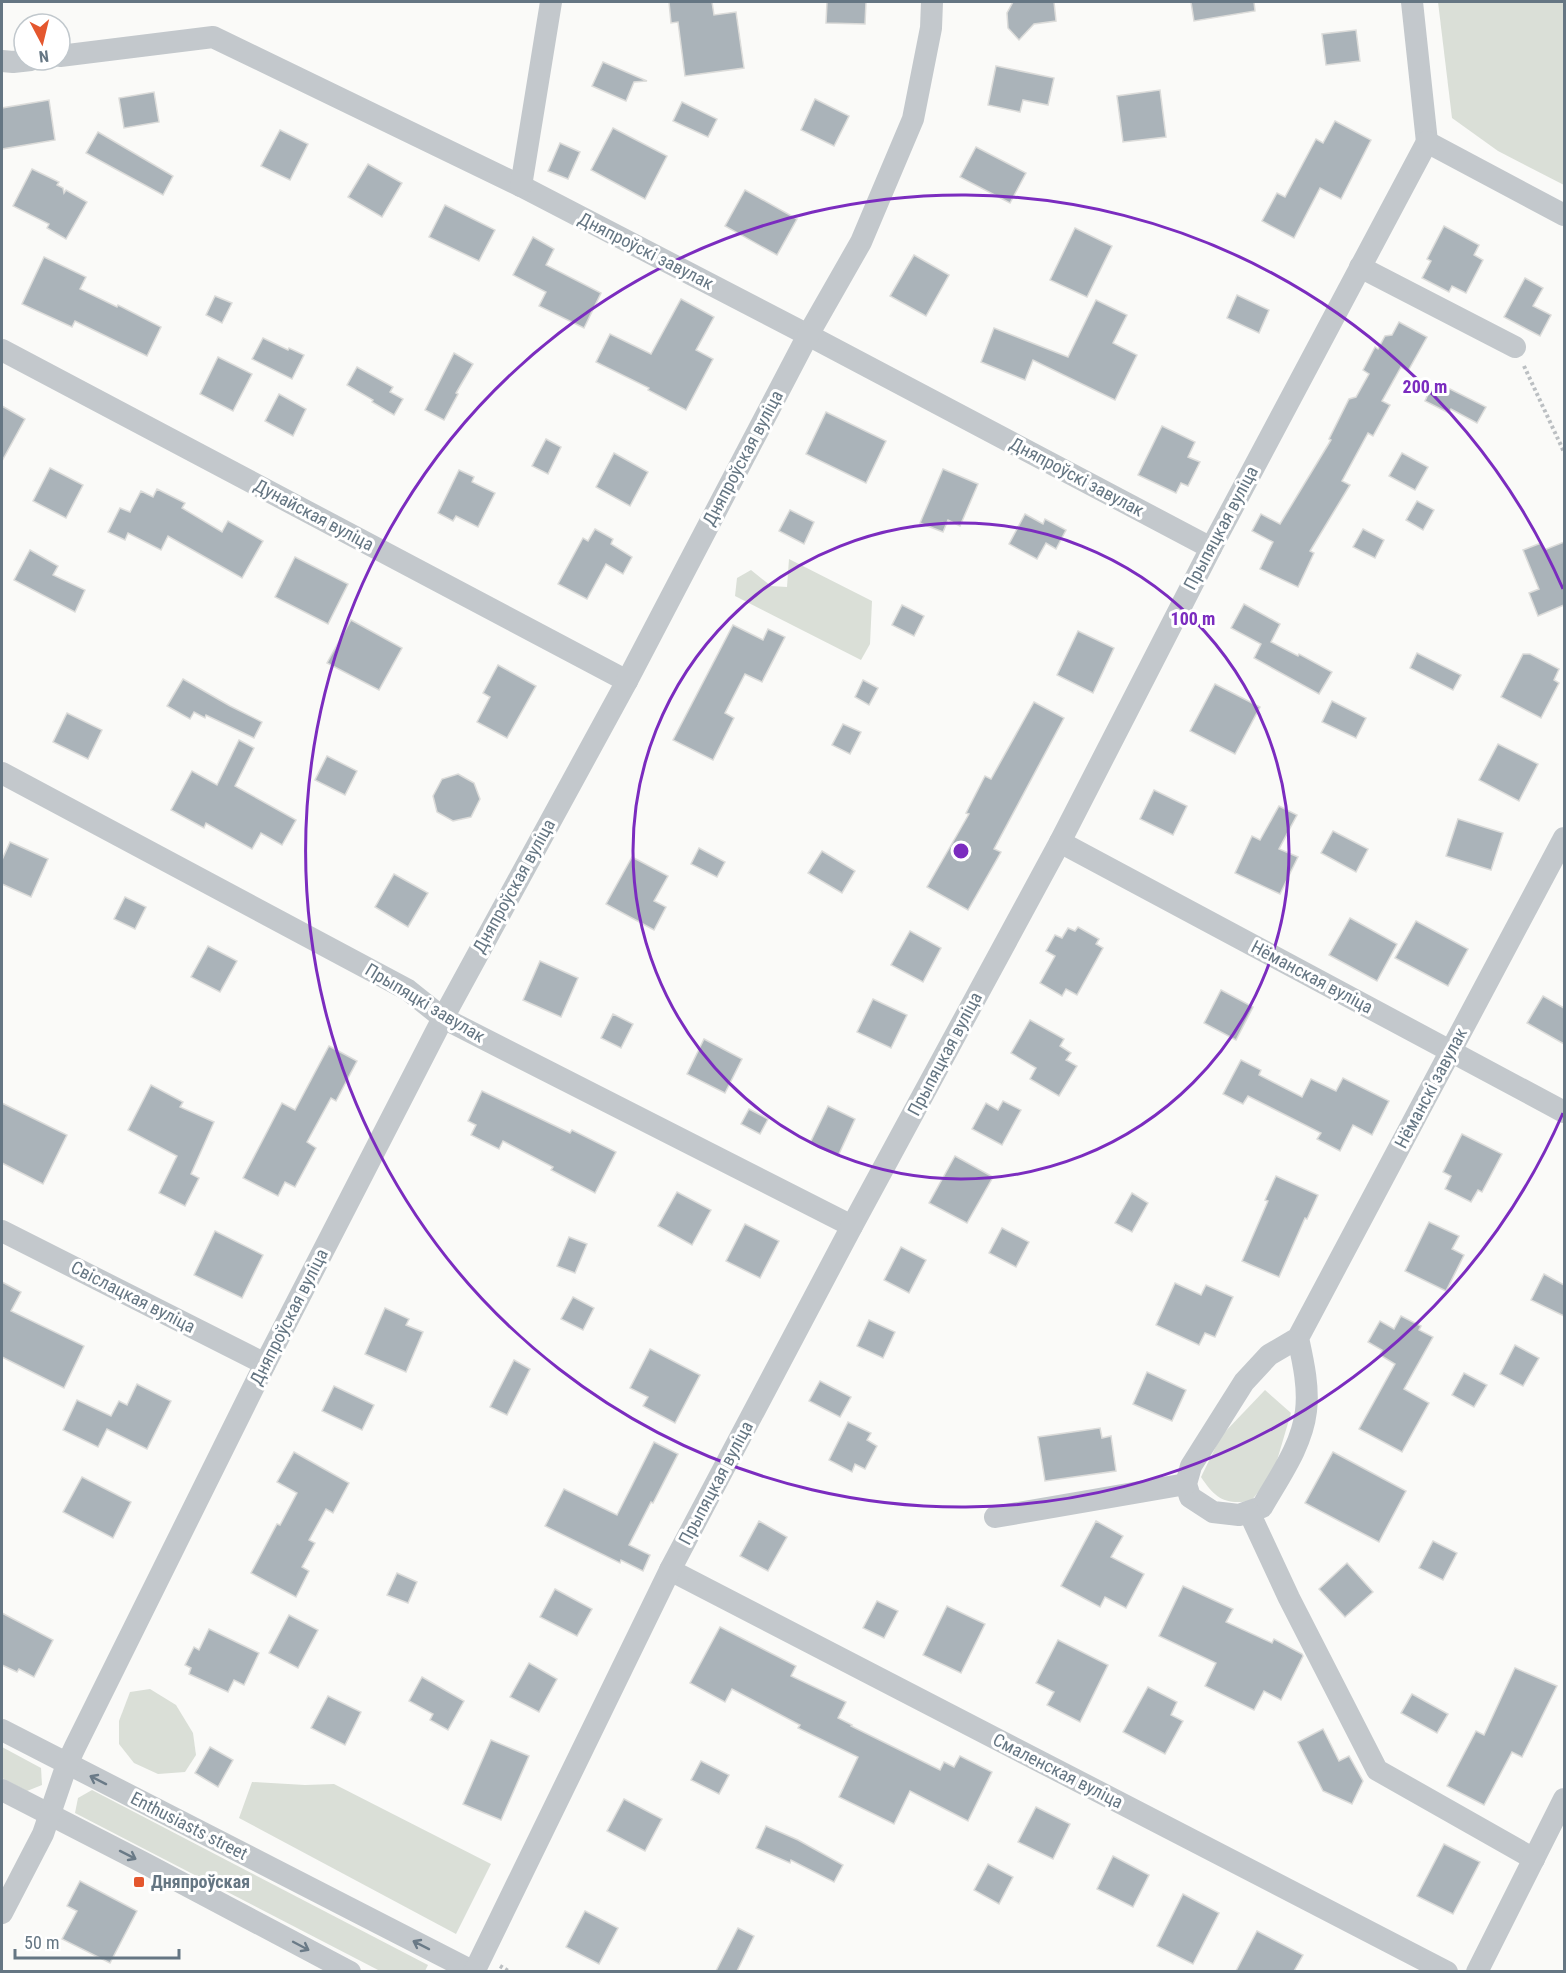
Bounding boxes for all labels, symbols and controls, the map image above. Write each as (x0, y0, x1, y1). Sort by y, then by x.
north arrow (12, 12, 72, 72)
text: N (38, 46, 50, 66)
street label: Дняпроўскі завулак (575, 207, 717, 294)
text: 200 m (1403, 376, 1447, 397)
street label: Дняпроўская вуліца (698, 387, 787, 529)
street label: Дняпроўскі завулак (1007, 432, 1148, 521)
street label: Прыпяцкая вуліца (1179, 462, 1262, 593)
street label: Дунайская вуліца (251, 474, 378, 555)
text: 100 m (1171, 608, 1215, 629)
street label: Дняпроўская вуліца (468, 815, 559, 956)
centre of rings (951, 841, 971, 861)
street label: Нёманская вуліца (1248, 936, 1377, 1017)
street label: Прыпяцкі завулак (362, 959, 489, 1047)
street label: Прыпяцкая вуліца (903, 988, 986, 1119)
street label: Нёманскі завулак (1390, 1024, 1471, 1152)
street label: Дняпроўская вуліца (245, 1245, 332, 1388)
street label: Свіслацкая вуліца (68, 1256, 199, 1337)
street label: Прыпяцкая вуліца (674, 1417, 757, 1548)
street label: Смаленская вуліца (990, 1729, 1127, 1812)
one-way arrow (90, 1773, 108, 1785)
street label: Enthusiasts street (127, 1787, 251, 1864)
one-way arrow (119, 1850, 137, 1861)
place label: Дняпроўская (151, 1871, 250, 1892)
marker: Дняпроўская (132, 1875, 146, 1889)
scale bar (15, 1922, 178, 1960)
text: 50 m (24, 1932, 59, 1953)
one-way arrow (413, 1939, 431, 1950)
one-way arrow (292, 1940, 310, 1952)

